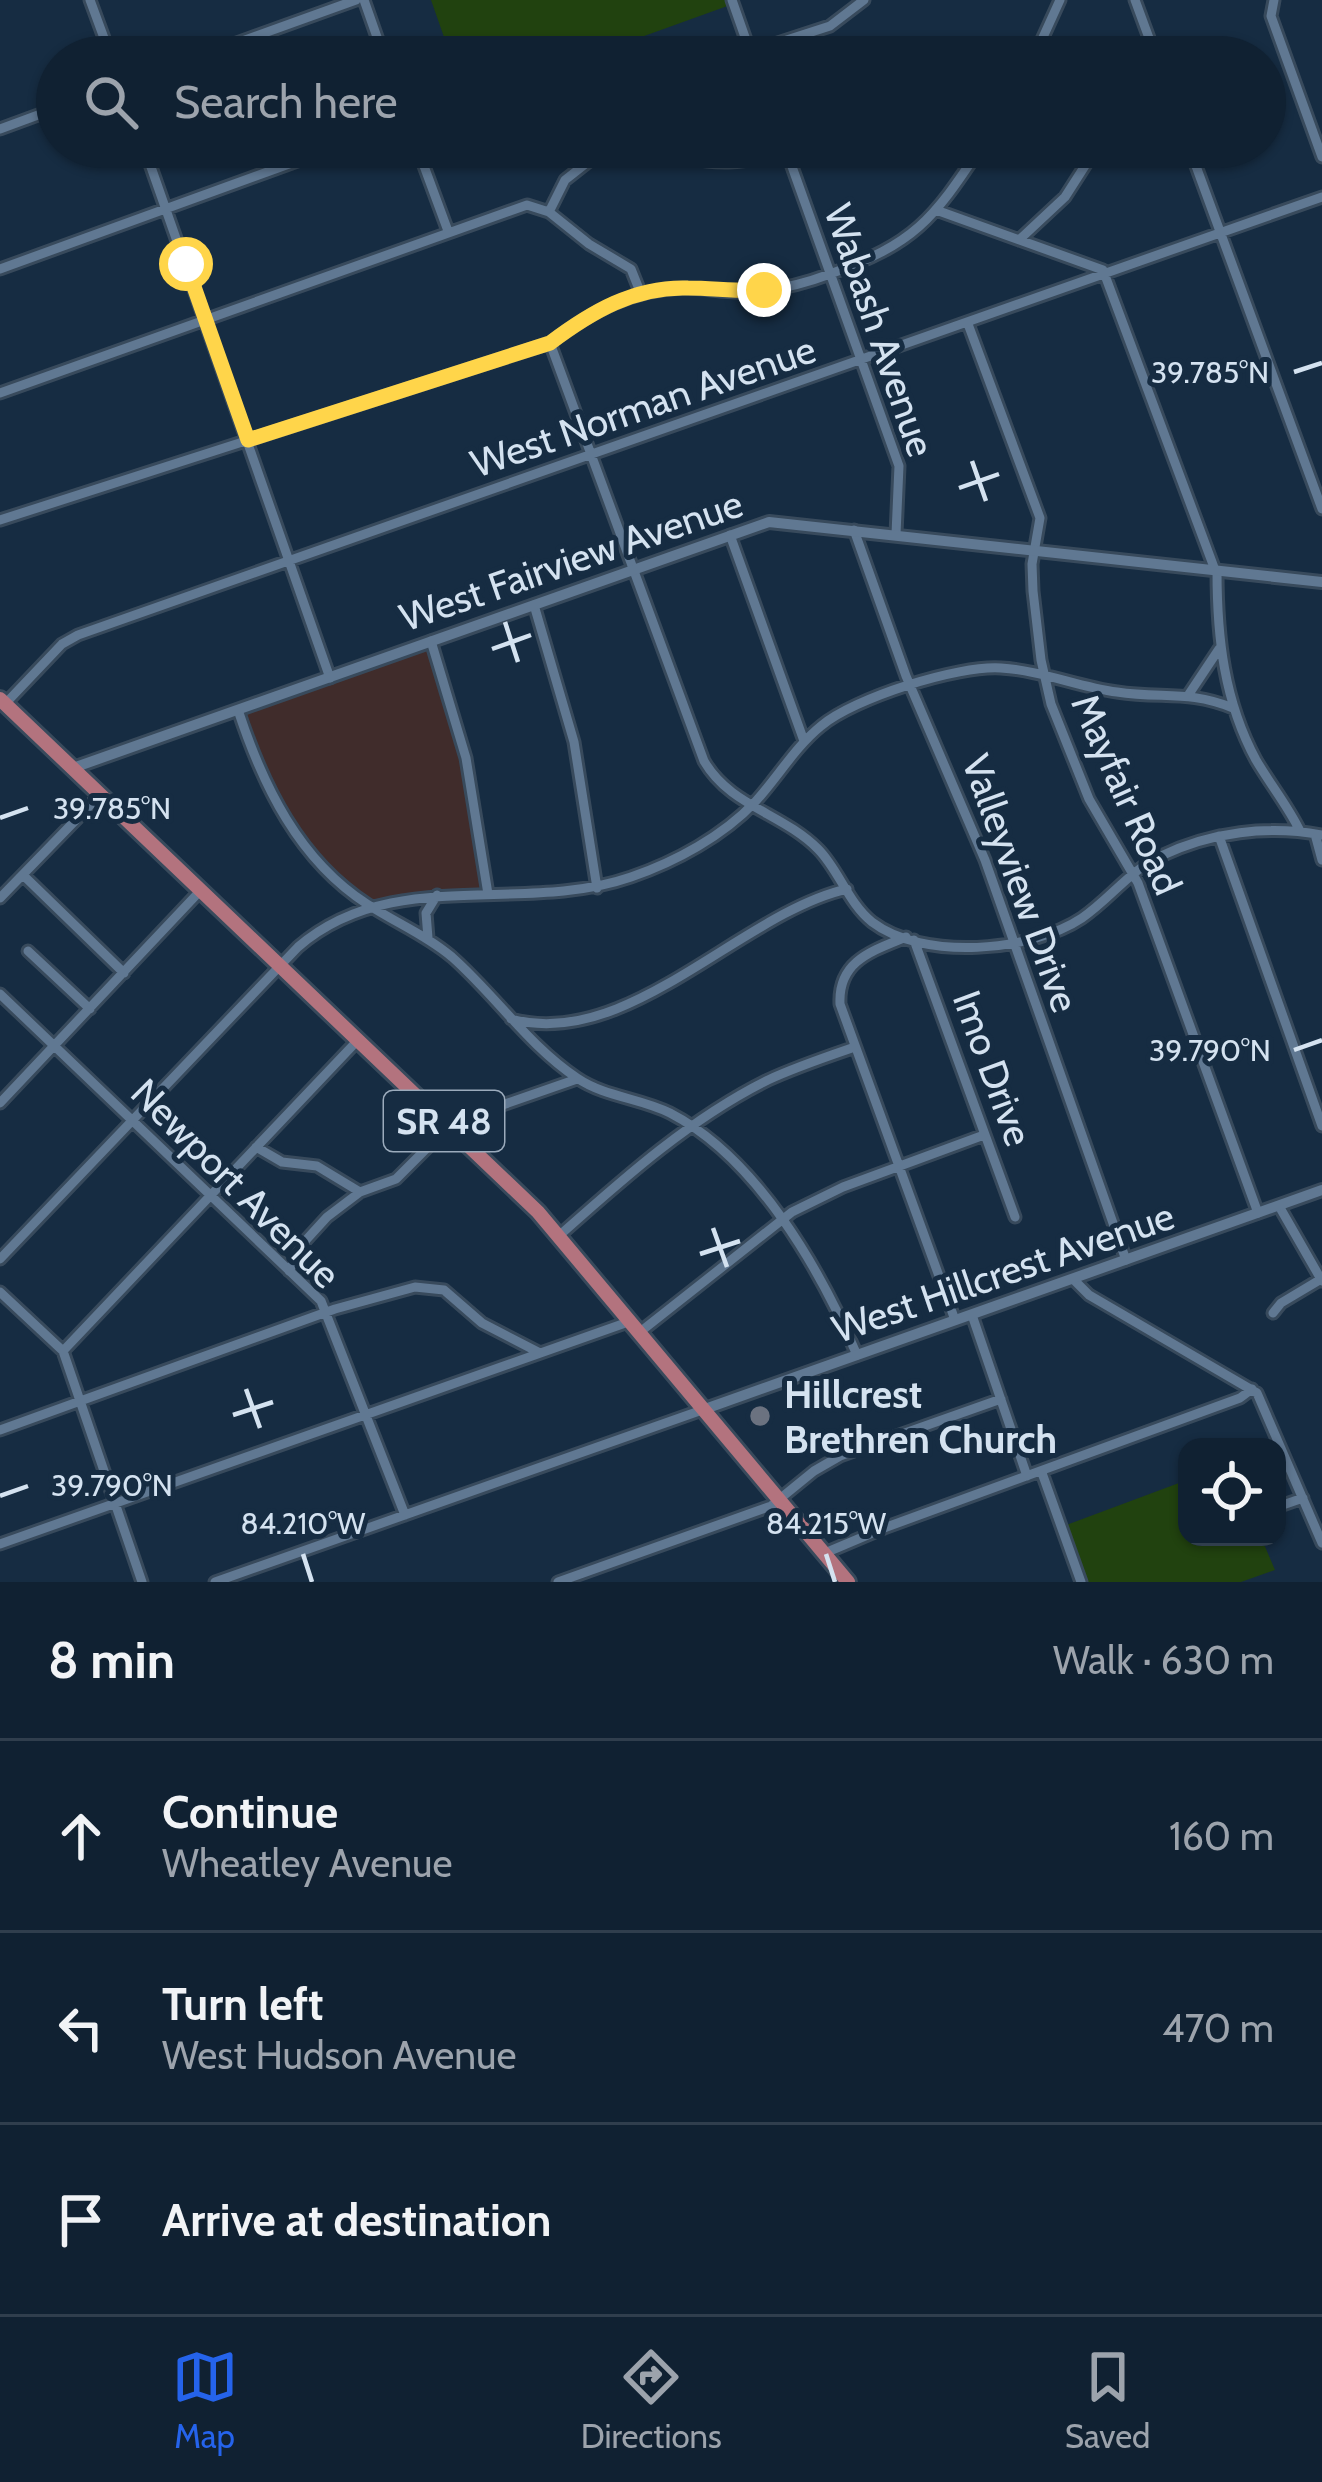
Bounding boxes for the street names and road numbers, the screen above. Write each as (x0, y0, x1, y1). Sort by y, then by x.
street label: Wabash Avenue (814, 197, 946, 463)
street label: West Norman Avenue (464, 324, 822, 488)
street label: West Fairview Avenue (393, 479, 749, 641)
street label: Mayfair Road (1061, 686, 1193, 902)
street label: Valleyview Drive (952, 748, 1090, 1018)
street label: Imo Drive (943, 984, 1043, 1152)
street label: Newport Avenue (121, 1068, 351, 1298)
road number: SR 48 (384, 1091, 504, 1151)
street label: West Hillcrest Avenue (826, 1191, 1180, 1353)

